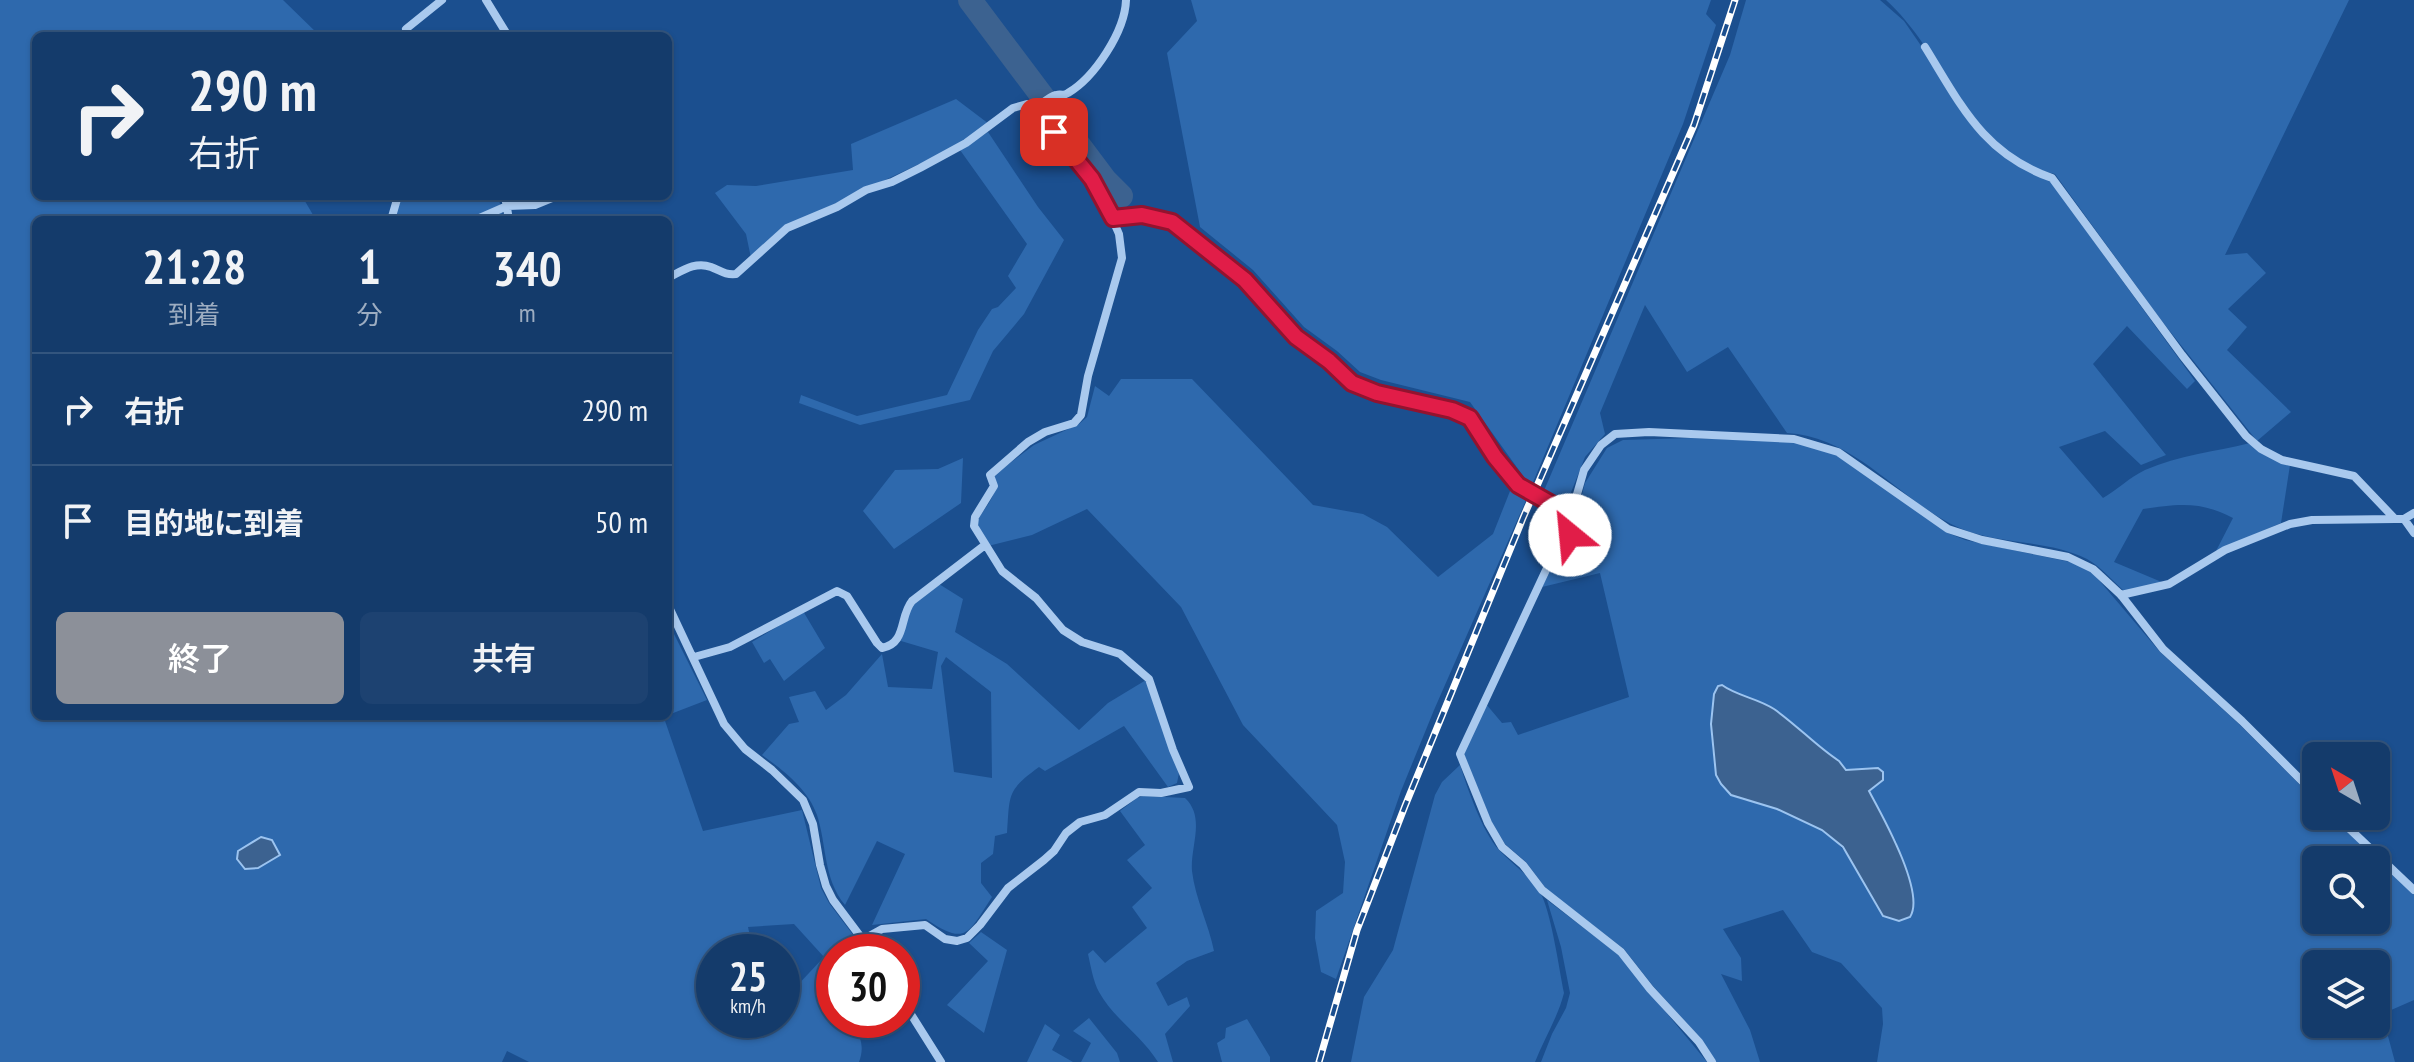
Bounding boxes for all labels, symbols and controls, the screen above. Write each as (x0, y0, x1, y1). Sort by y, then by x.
text: 290 m (188, 54, 317, 126)
icon: right (56, 64, 160, 168)
pin (1020, 98, 1088, 166)
icon: arrive (1032, 110, 1076, 154)
text: 右折 (188, 129, 260, 176)
text: 21:28 (142, 235, 246, 297)
text: 1 (358, 235, 381, 297)
text: 340 (493, 237, 562, 299)
text: m (519, 296, 536, 329)
text: 到着 (168, 298, 220, 331)
text: 分 (356, 298, 383, 331)
icon: right (56, 387, 100, 431)
text: 290 m (582, 390, 648, 429)
text: 右折 (124, 391, 184, 430)
position arrow (1528, 493, 1612, 577)
icon: arrive (56, 499, 100, 543)
text: 50 m (595, 502, 648, 541)
text: 目的地に到着 (124, 503, 304, 542)
button: 終了 (56, 612, 344, 704)
button: 共有 (360, 612, 648, 704)
north arrow (2302, 742, 2390, 830)
map controls (2302, 742, 2390, 1038)
button: search (2302, 846, 2390, 934)
speed limit sign: 30 (816, 934, 920, 1038)
text: 25 (729, 950, 767, 1002)
button: layers (2302, 950, 2390, 1038)
text: km/h (730, 993, 766, 1019)

